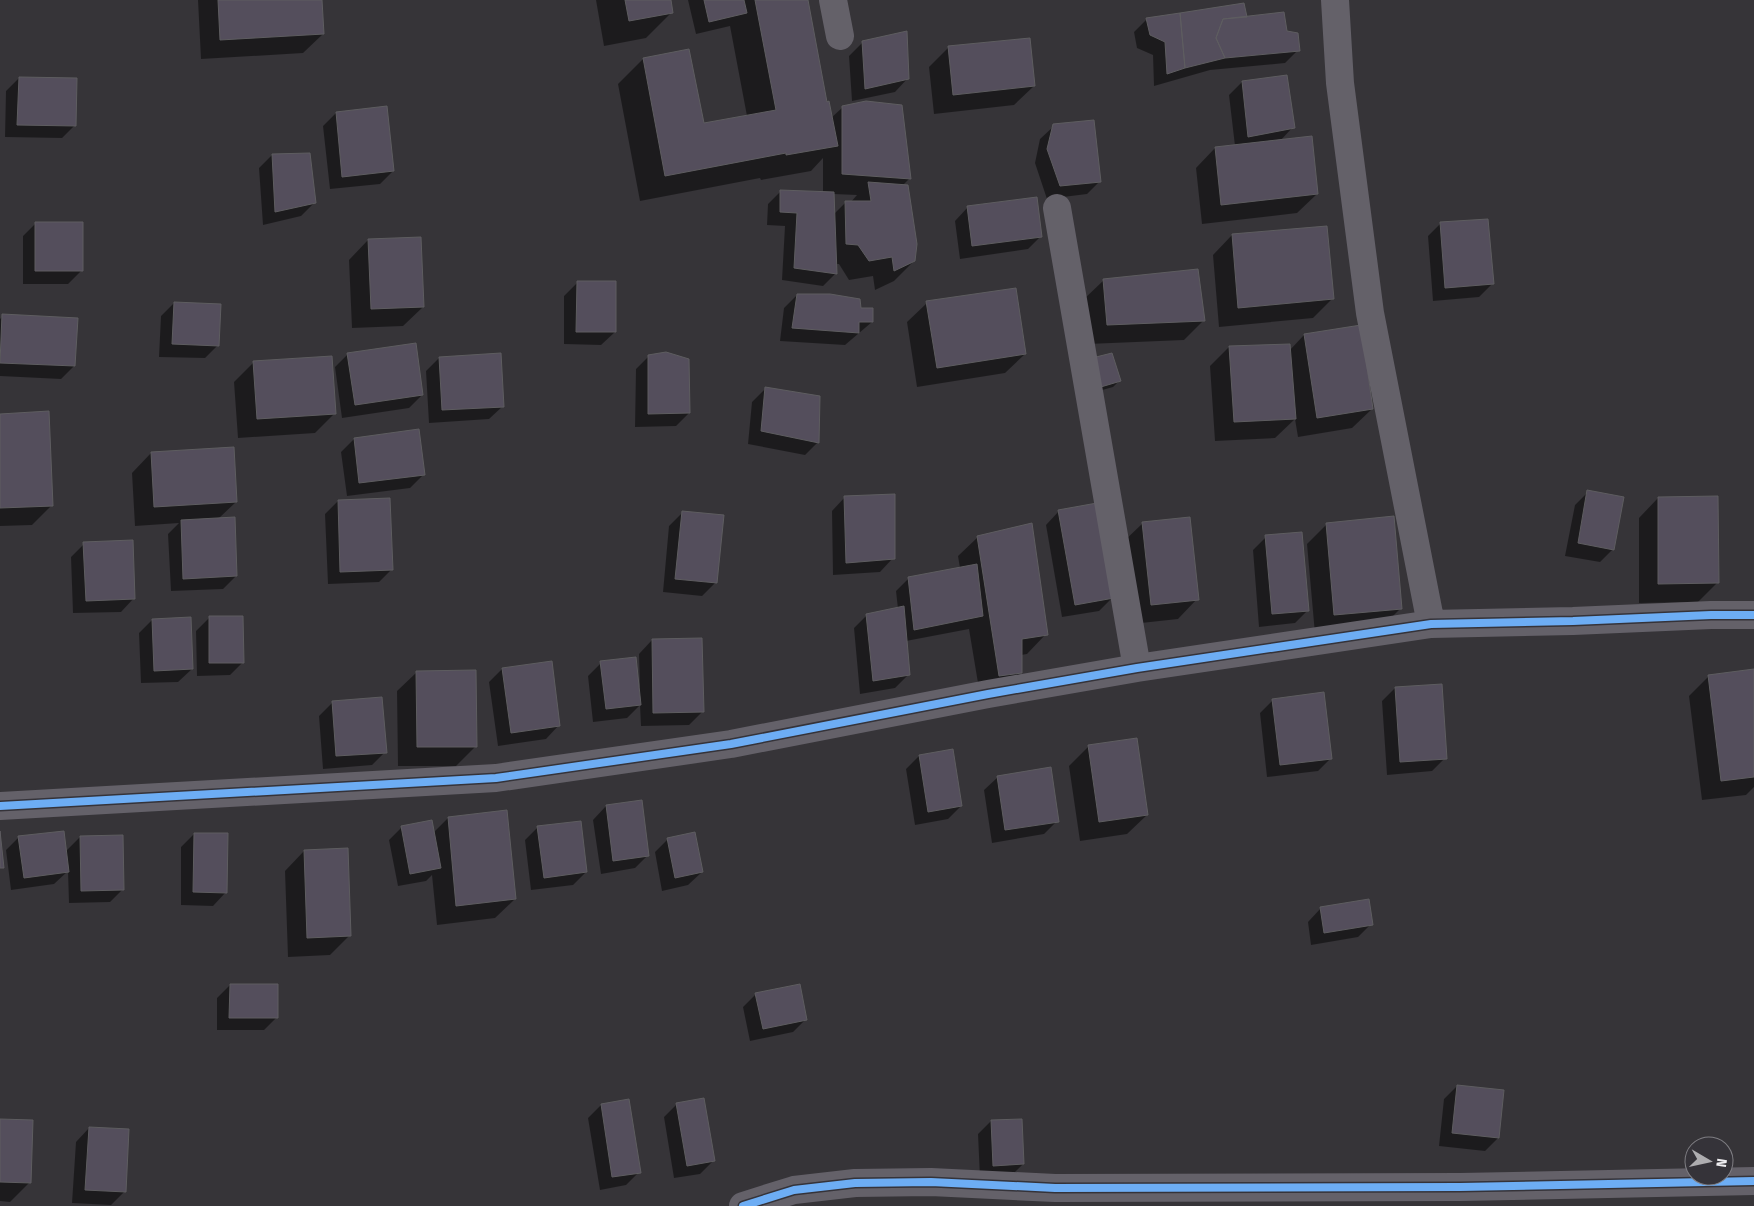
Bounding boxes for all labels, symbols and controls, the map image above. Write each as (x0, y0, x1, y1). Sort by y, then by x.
north arrow (1684, 1136, 1734, 1186)
text: N (1712, 1157, 1730, 1168)

